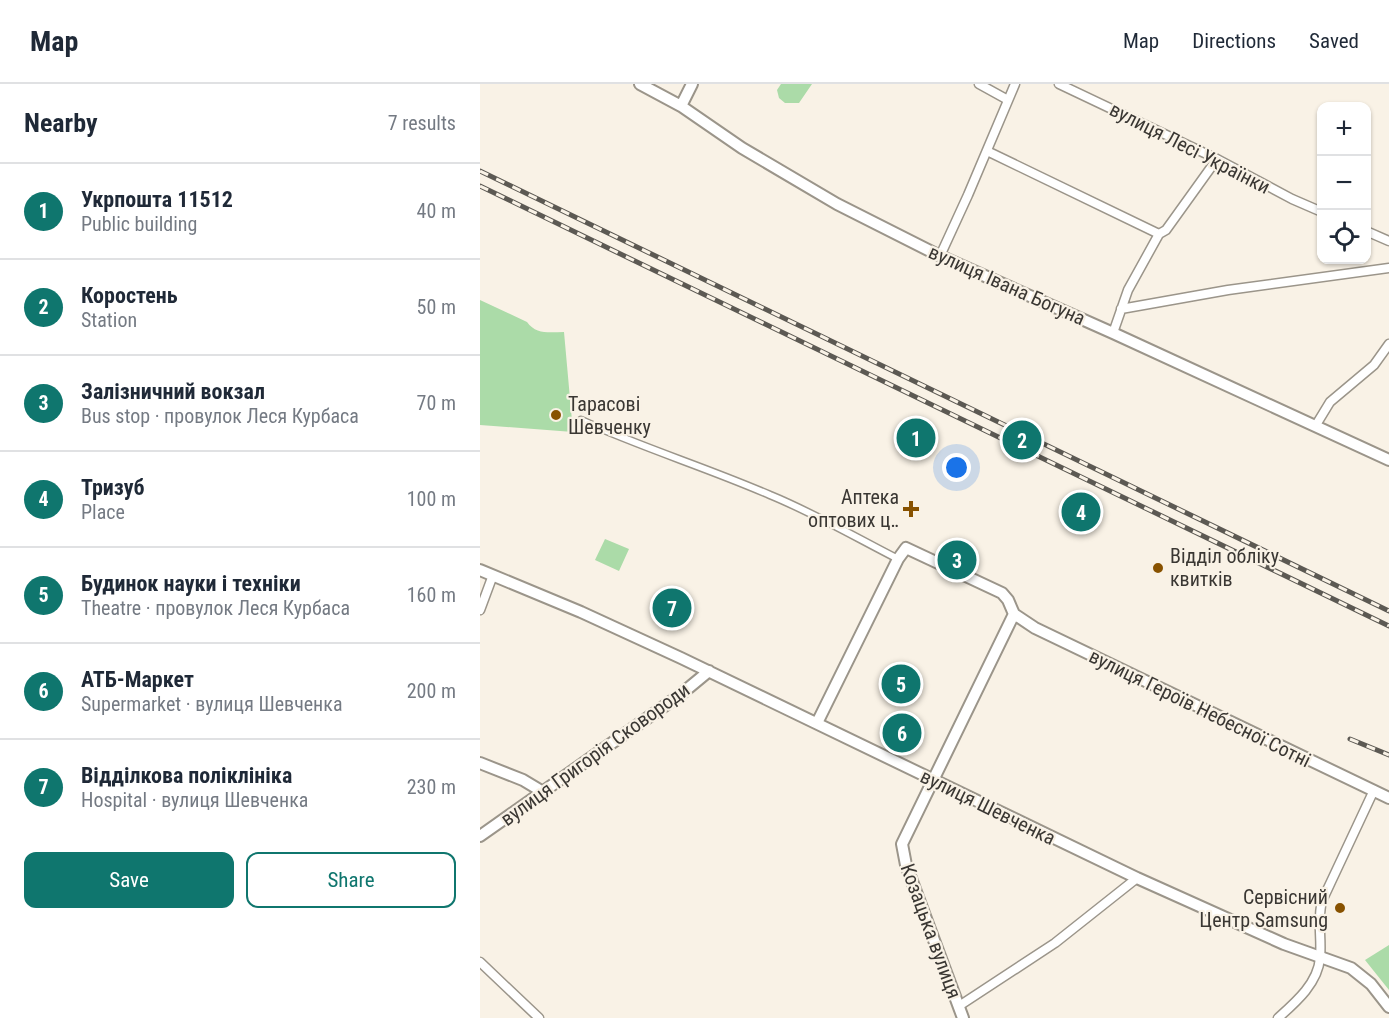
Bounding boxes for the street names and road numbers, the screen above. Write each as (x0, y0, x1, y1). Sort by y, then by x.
street label: вулиця Лесі Українки (1106, 97, 1274, 199)
street label: вулиця Івана Богуна (925, 240, 1089, 330)
street label: вулиця Героїв Небесної Сотні (1085, 644, 1315, 772)
street label: вулиця Григорія Сковороди (496, 677, 694, 831)
street label: вулиця Шевченка (917, 764, 1059, 850)
street label: Козацька вулиця (895, 860, 967, 1002)

